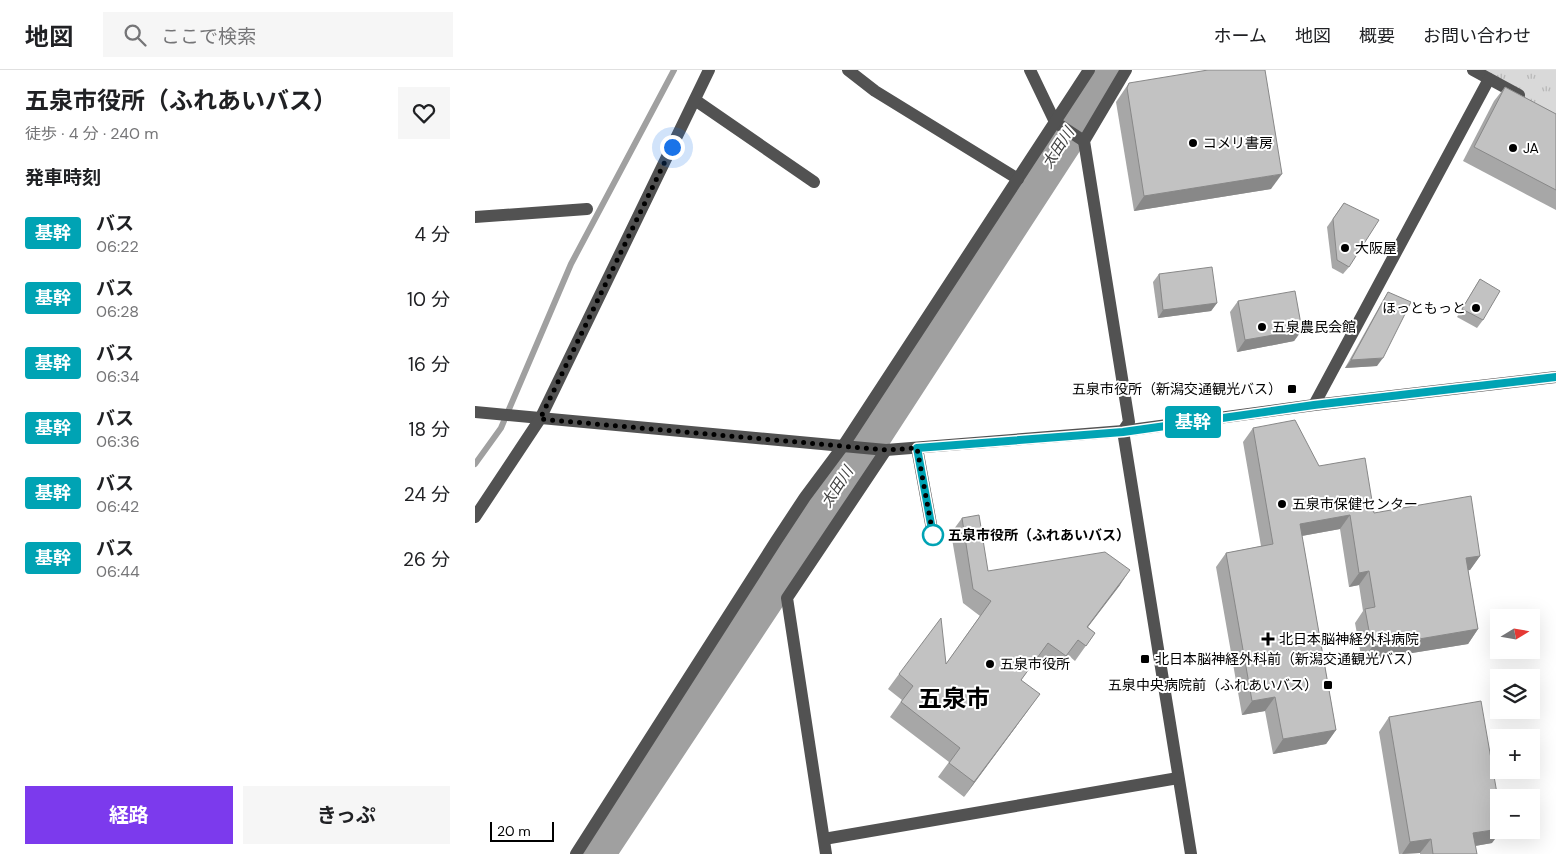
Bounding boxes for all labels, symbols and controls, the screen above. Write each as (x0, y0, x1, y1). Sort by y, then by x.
search box (103, 12, 453, 57)
text: 地図 (25, 21, 73, 52)
icon: search (121, 21, 149, 49)
text: ここで検索 (161, 24, 256, 49)
text: ホーム (1214, 24, 1267, 48)
text: 地図 (1295, 24, 1331, 48)
text: 概要 (1359, 24, 1395, 48)
text: お問い合わせ (1423, 24, 1531, 48)
text: 五泉市役所（ふれあいバス） (25, 85, 337, 116)
button: heart (398, 87, 450, 139)
water label: 太田川 (1037, 122, 1080, 172)
text: 徒歩 · 4 分 · 240 m (25, 123, 158, 144)
place label: コメリ書房 (1203, 134, 1273, 152)
your location (660, 135, 685, 160)
marker: コメリ書房 (1187, 137, 1199, 149)
place label: JA (1523, 139, 1539, 157)
marker: JA (1507, 142, 1519, 154)
text: 発車時刻 (25, 165, 101, 190)
text: バス (96, 211, 134, 236)
text: 基幹 (35, 221, 71, 245)
text: 4 分 (414, 222, 450, 247)
text: 06:22 (96, 236, 139, 257)
place label: 大阪屋 (1355, 239, 1397, 257)
marker: 大阪屋 (1339, 242, 1351, 254)
text: バス (96, 276, 134, 301)
text: 基幹 (35, 286, 71, 310)
text: 10 分 (407, 287, 450, 312)
place label: ほっともっと (1382, 299, 1466, 317)
text: 06:28 (96, 301, 139, 322)
marker: ほっともっと (1470, 302, 1482, 314)
place label: 五泉農民会館 (1272, 318, 1356, 336)
marker: 五泉農民会館 (1256, 321, 1268, 333)
text: バス (96, 341, 134, 366)
text: 基幹 (35, 351, 71, 375)
text: 16 分 (408, 352, 450, 377)
text: 06:34 (96, 366, 139, 387)
place label: 五泉市役所（新潟交通観光バス） (1072, 380, 1282, 398)
marker: 五泉市役所（新潟交通観光バス） (1286, 383, 1298, 395)
text: バス (96, 406, 134, 431)
line badge: 基幹 (1171, 406, 1215, 438)
text: 基幹 (1175, 410, 1211, 434)
text: 基幹 (35, 416, 71, 440)
text: 18 分 (408, 417, 450, 442)
text: 06:36 (96, 431, 140, 452)
water label: 太田川 (816, 461, 859, 511)
text: バス (96, 471, 134, 496)
text: 基幹 (35, 481, 71, 505)
text: 24 分 (404, 482, 450, 507)
place label: 五泉市保健センター (1292, 495, 1418, 513)
text: 06:42 (96, 496, 139, 517)
marker: 五泉市保健センター (1276, 498, 1288, 510)
marker: 五泉市役所（ふれあいバス） (922, 524, 944, 546)
place label: 五泉市役所（ふれあいバス） (948, 526, 1130, 544)
text: バス (96, 536, 134, 561)
text: 基幹 (35, 546, 71, 570)
text: 26 分 (403, 547, 450, 572)
text: 06:44 (96, 561, 140, 582)
north arrow (1490, 609, 1540, 659)
map controls (1490, 609, 1540, 839)
place label: 北日本脳神経外科病院 (1279, 630, 1419, 648)
marker: 北日本脳神経外科病院 (1261, 632, 1275, 646)
place label: 北日本脳神経外科前（新潟交通観光バス） (1155, 650, 1421, 668)
marker: 北日本脳神経外科前（新潟交通観光バス） (1139, 653, 1151, 665)
place label: 五泉市役所 (1000, 655, 1070, 673)
marker: 五泉市役所 (984, 658, 996, 670)
button: layers (1490, 669, 1540, 719)
place label: 五泉中央病院前（ふれあいバス） (1108, 676, 1318, 694)
marker: 五泉中央病院前（ふれあいバス） (1322, 679, 1334, 691)
district label: 五泉市 (918, 683, 990, 714)
button: + (1490, 729, 1540, 779)
button: 経路 (25, 786, 233, 844)
button: きっぷ (243, 786, 450, 844)
button: − (1490, 789, 1540, 839)
scale bar (490, 819, 554, 842)
text: 20 m (497, 822, 531, 840)

